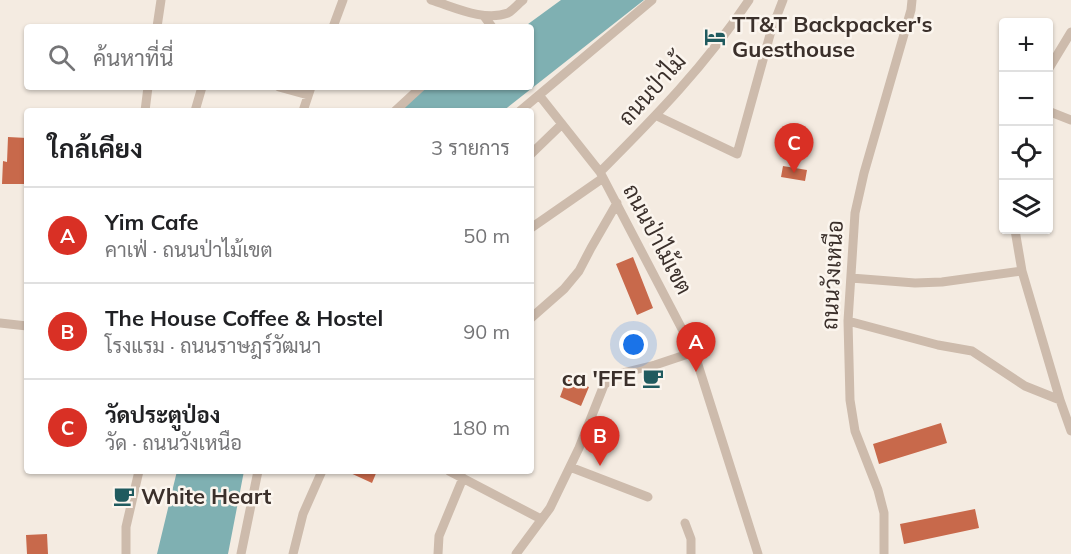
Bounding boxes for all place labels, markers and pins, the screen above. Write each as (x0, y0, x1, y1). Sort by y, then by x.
place label: TT&T Backpacker's Guesthouse (732, 10, 933, 63)
hotel icon: TT&T Backpacker's Guesthouse (703, 25, 727, 49)
pin: C (774, 124, 814, 173)
pin: A (676, 322, 716, 372)
place label: ca 'FFE (562, 364, 636, 392)
cafe icon: ca 'FFE (641, 366, 665, 390)
pin: B (580, 416, 620, 466)
place label: White Heart (141, 482, 271, 510)
cafe icon: White Heart (112, 484, 136, 508)

